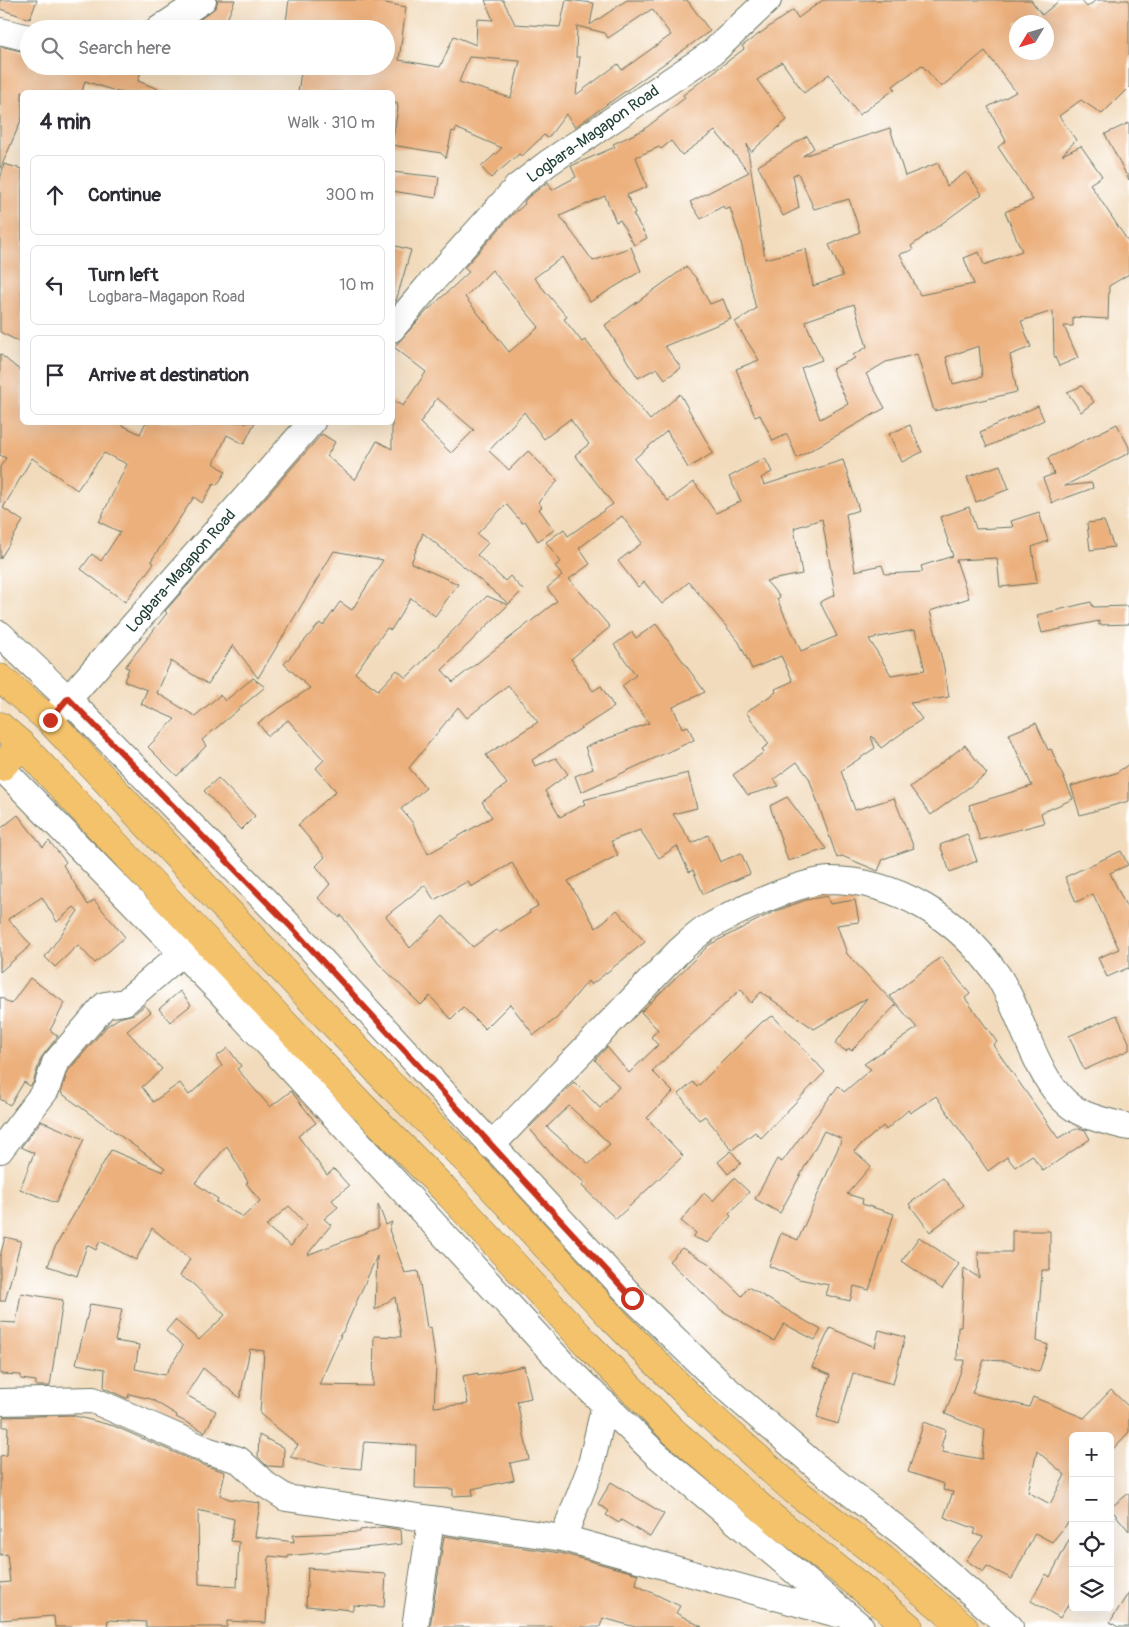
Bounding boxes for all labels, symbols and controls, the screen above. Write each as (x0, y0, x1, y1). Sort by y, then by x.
north arrow (1009, 15, 1054, 60)
search box (20, 20, 395, 75)
icon: search (38, 34, 66, 62)
text: Search here (78, 36, 171, 60)
street label: Logbara-Magapon Road (523, 81, 663, 187)
text: 4 min (40, 109, 91, 136)
text: Walk · 310 m (288, 113, 375, 133)
icon: ahead (41, 181, 69, 209)
text: Continue (88, 183, 161, 207)
text: 300 m (326, 185, 374, 205)
text: Turn left (88, 263, 158, 287)
icon: left (41, 271, 69, 299)
text: 10 m (339, 275, 374, 295)
text: Logbara-Magapon Road (88, 287, 245, 307)
icon: arrive (41, 361, 69, 389)
text: Arrive at destination (88, 363, 249, 387)
street label: Logbara-Magapon Road (122, 505, 240, 637)
route end (39, 709, 62, 732)
route start (621, 1287, 644, 1310)
map controls (1069, 1432, 1114, 1612)
button: + (1069, 1432, 1114, 1477)
button: − (1069, 1477, 1114, 1522)
button: locate (1069, 1522, 1114, 1567)
button: layers (1069, 1567, 1114, 1612)

